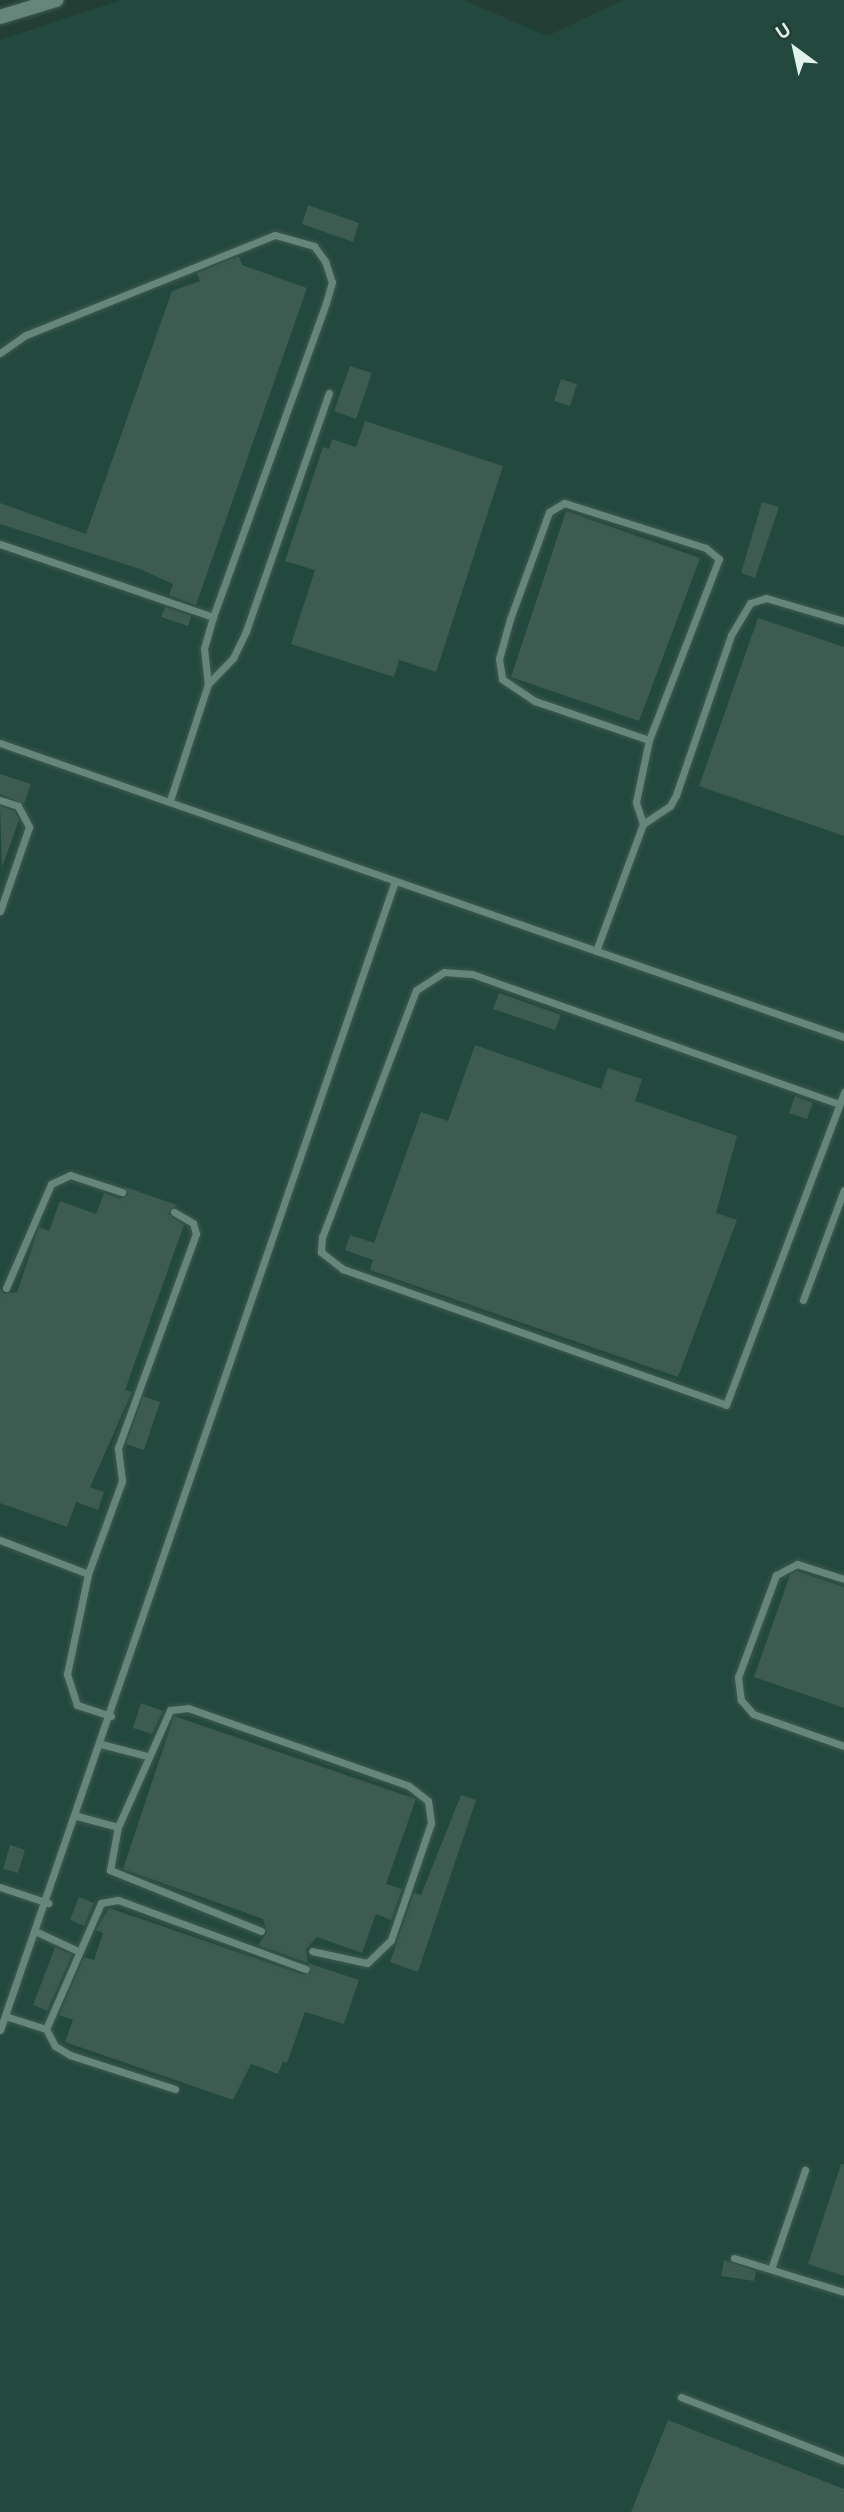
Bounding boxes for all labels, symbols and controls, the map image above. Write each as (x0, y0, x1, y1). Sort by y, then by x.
north arrow (760, 14, 830, 84)
text: U (771, 17, 796, 45)

